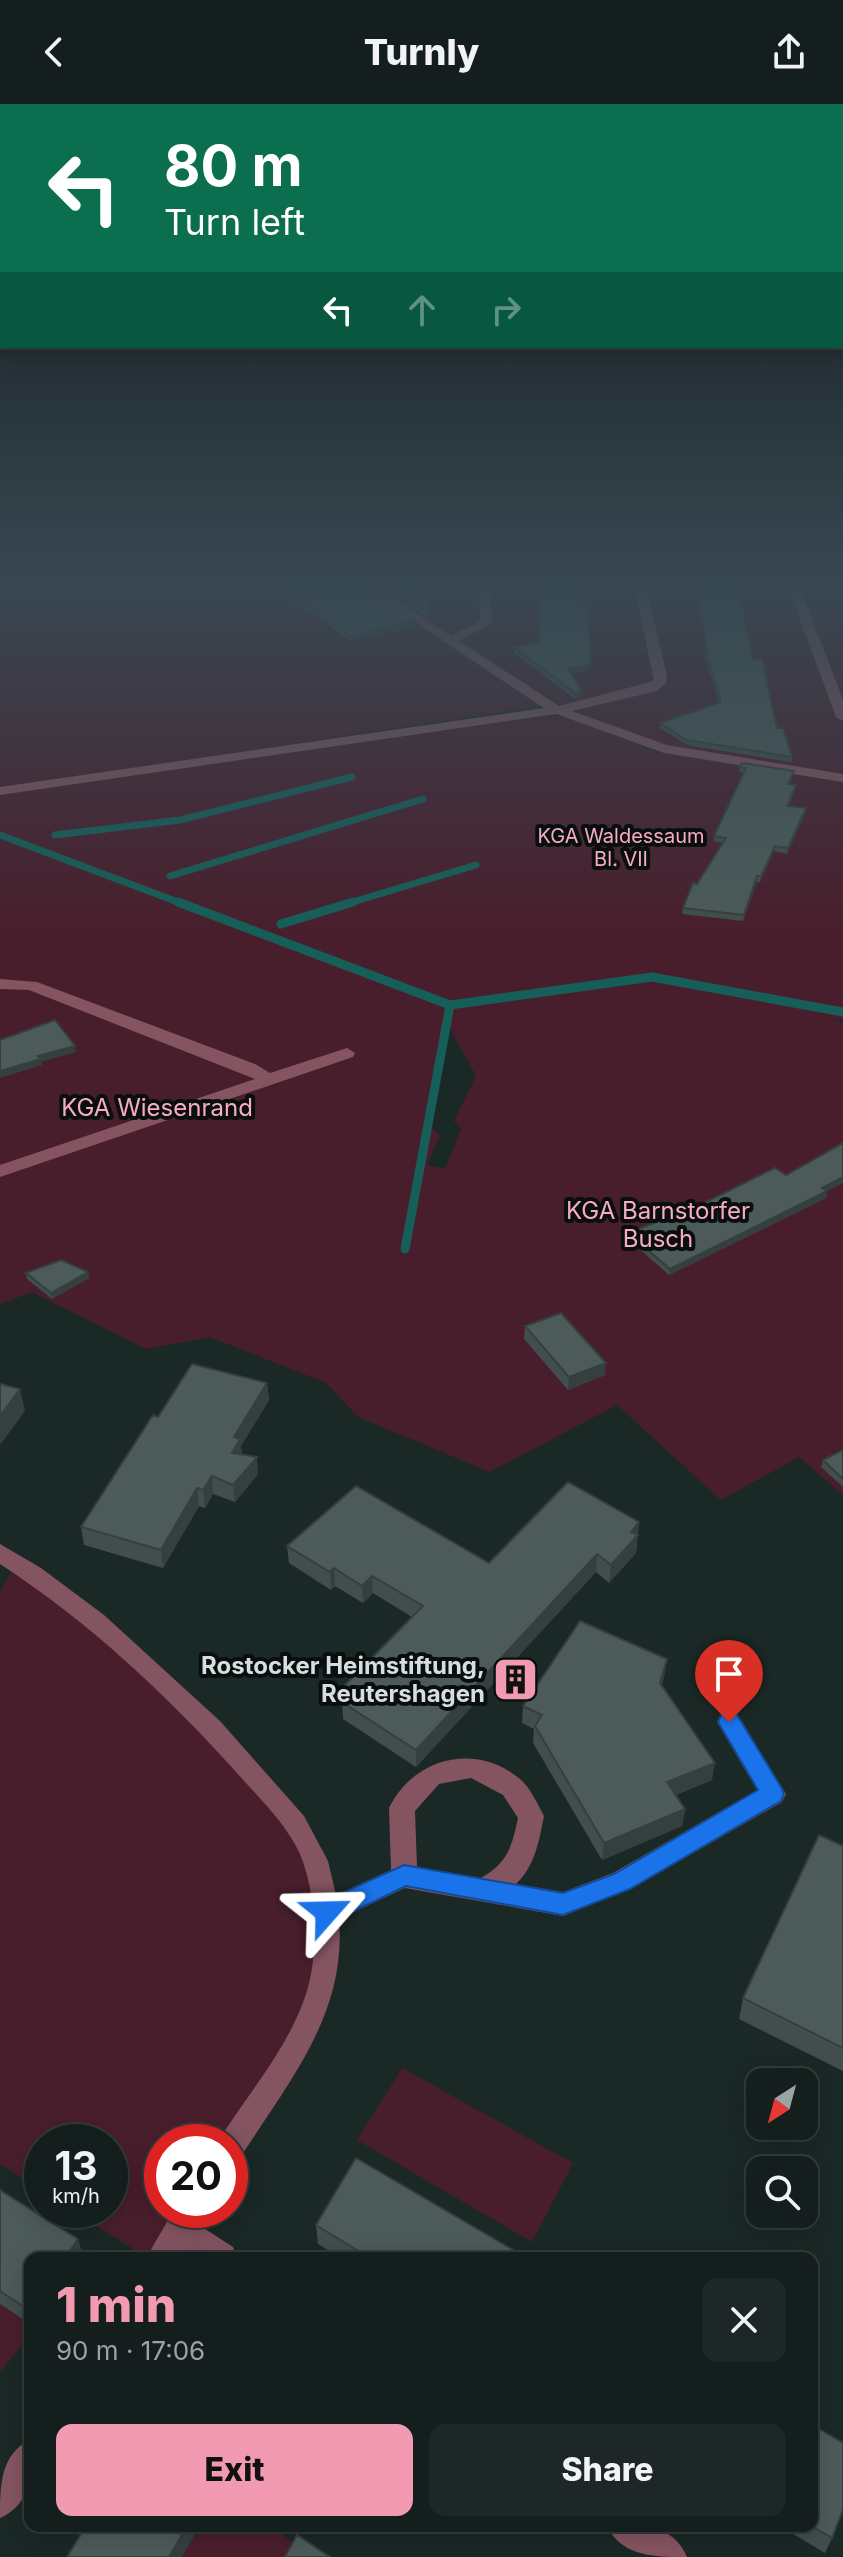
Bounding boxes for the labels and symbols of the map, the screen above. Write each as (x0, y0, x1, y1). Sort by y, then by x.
park label: KGA Waldessaum Bl. VII (537, 824, 705, 871)
park label: KGA Wiesenrand (61, 1093, 253, 1122)
park label: KGA Barnstorfer Busch (566, 1196, 750, 1253)
pin (695, 1640, 763, 1722)
place label: Rostocker Heimstiftung, Reutershagen (201, 1651, 485, 1708)
building icon: Rostocker Heimstiftung, Reutershagen (492, 1655, 540, 1703)
position arrow (285, 1870, 369, 1954)
north arrow (746, 2068, 818, 2140)
speed limit sign: 20 (144, 2124, 248, 2228)

